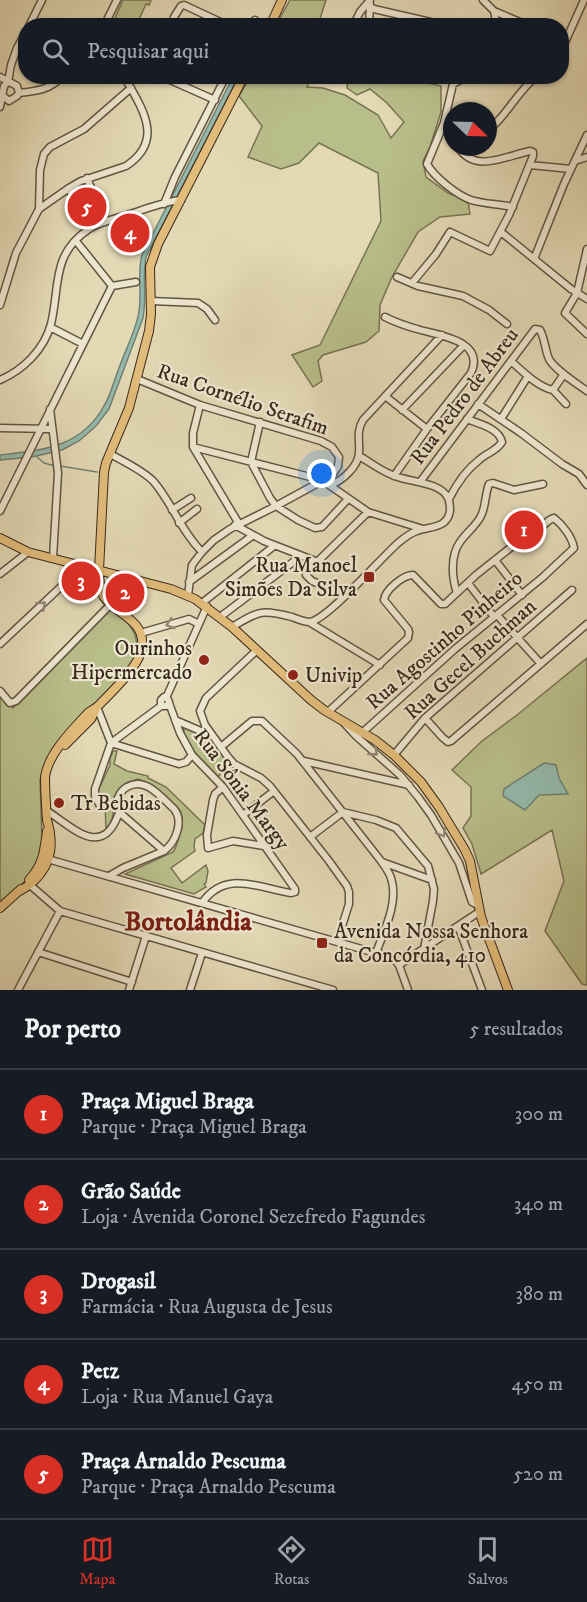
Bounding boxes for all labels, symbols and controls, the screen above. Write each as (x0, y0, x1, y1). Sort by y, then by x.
search box (18, 18, 569, 84)
icon: search (39, 35, 72, 68)
text: Pesquisar aqui (87, 38, 209, 65)
north arrow (443, 102, 497, 156)
pin: 5 (68, 184, 106, 230)
pin: 4 (110, 210, 150, 256)
street label: Rua Pedro de Abreu (405, 323, 525, 470)
street label: Rua Cornélio Serafim (154, 358, 332, 442)
your location (307, 459, 336, 488)
pin: 1 (504, 508, 544, 552)
place label: Rua Manoel Simões Da Silva (225, 553, 358, 603)
pin: 3 (62, 558, 100, 604)
street label: Rua Agostinho Pinheiro (361, 566, 528, 716)
pin: 2 (106, 570, 144, 616)
marker: Rua Manoel Simões Da Silva (362, 570, 376, 584)
street label: Rua Gecel Buchman (399, 594, 542, 726)
one-way arrow (35, 601, 45, 612)
one-way arrow (165, 617, 176, 629)
place label: Ourinhos Hipermercado (71, 636, 192, 686)
marker: Ourinhos Hipermercado (197, 653, 211, 667)
place label: Univip (305, 663, 362, 689)
marker: Univip (286, 668, 300, 682)
street label: Rua Sônia Margy (187, 724, 296, 856)
one-way arrow (367, 745, 378, 756)
place label: Tr Bebidas (71, 791, 161, 817)
marker: Tr Bebidas (52, 796, 66, 810)
one-way arrow (434, 827, 446, 837)
district label: Bortolândia (124, 905, 252, 939)
place label: Avenida Nossa Senhora da Concórdia, 410 (334, 919, 528, 969)
marker: Avenida Nossa Senhora da Concórdia, 410 (315, 936, 329, 950)
text: Por perto (24, 1013, 121, 1046)
text: 5 resultados (469, 1017, 563, 1042)
text: Praça Miguel Braga (81, 1088, 254, 1115)
text: 1 (40, 1102, 47, 1127)
text: 300 m (515, 1102, 563, 1127)
text: Parque · Praça Miguel Braga (81, 1115, 307, 1140)
text: Grão Saúde (81, 1178, 181, 1205)
text: 2 (39, 1192, 48, 1217)
text: 340 m (514, 1192, 563, 1217)
text: Loja · Avenida Coronel Sezefredo Fagundes (81, 1205, 425, 1230)
text: Drogasil (81, 1268, 156, 1295)
text: 3 (40, 1282, 47, 1307)
text: 380 m (515, 1282, 563, 1307)
text: Farmácia · Rua Augusta de Jesus (81, 1295, 333, 1320)
text: Petz (81, 1358, 119, 1385)
text: 4 (38, 1372, 49, 1397)
text: 450 m (512, 1372, 563, 1397)
text: Loja · Rua Manuel Gaya (81, 1385, 273, 1410)
text: Praça Arnaldo Pescuma (81, 1448, 286, 1475)
text: 5 (39, 1462, 48, 1487)
text: 520 m (513, 1462, 563, 1487)
text: Parque · Praça Arnaldo Pescuma (81, 1475, 336, 1500)
tab: Mapa (79, 1533, 115, 1589)
tab: Rotas (274, 1533, 309, 1589)
tab: Salvos (468, 1533, 508, 1589)

